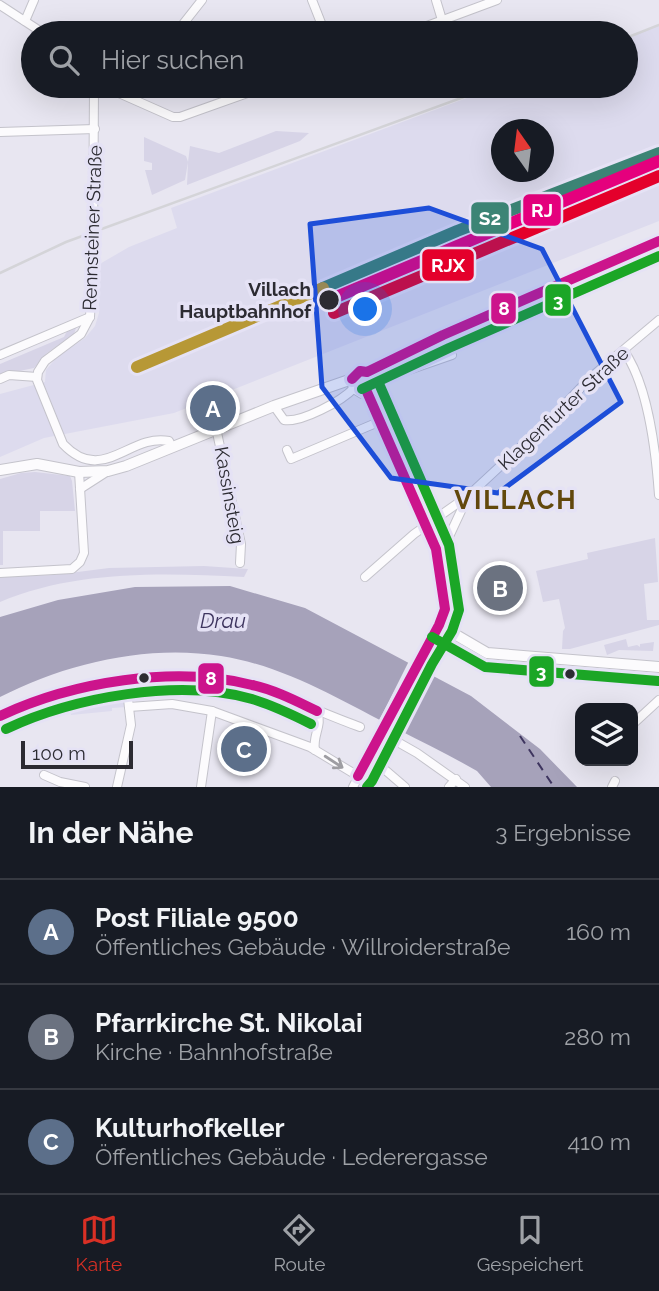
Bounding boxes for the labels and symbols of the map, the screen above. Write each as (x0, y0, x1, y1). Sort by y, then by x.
north arrow (491, 119, 554, 182)
street label: Rennsteiner Straße (78, 145, 106, 311)
line badge: RJ (522, 193, 562, 227)
text: RJ (531, 199, 553, 221)
line badge: S2 (470, 201, 510, 235)
text: S2 (479, 207, 501, 229)
line badge: RJX (421, 248, 475, 282)
text: RJX (431, 254, 466, 276)
place label: Villach Hauptbahnhof (179, 278, 312, 322)
line badge: 3 (544, 283, 572, 317)
marker: Villach Hauptbahnhof (317, 288, 341, 312)
text: 3 (553, 289, 563, 311)
your location (348, 292, 382, 326)
line badge: 8 (490, 292, 517, 325)
text: 8 (498, 297, 510, 319)
street label: Klagenfurter Straße (493, 342, 633, 474)
pin: A (190, 382, 236, 434)
street label: Kassinsteig (211, 445, 249, 545)
district label: VILLACH (454, 485, 578, 515)
pin: B (477, 562, 523, 614)
water label: Drau (200, 608, 246, 633)
line badge: 3 (528, 655, 555, 688)
text: 3 (536, 660, 546, 682)
line badge: 8 (197, 662, 225, 695)
text: 8 (205, 667, 217, 689)
unlabelled marker (563, 667, 577, 681)
unlabelled marker (137, 671, 151, 685)
pin: C (221, 723, 267, 775)
scale bar (21, 738, 133, 770)
one-way arrow (324, 755, 343, 770)

